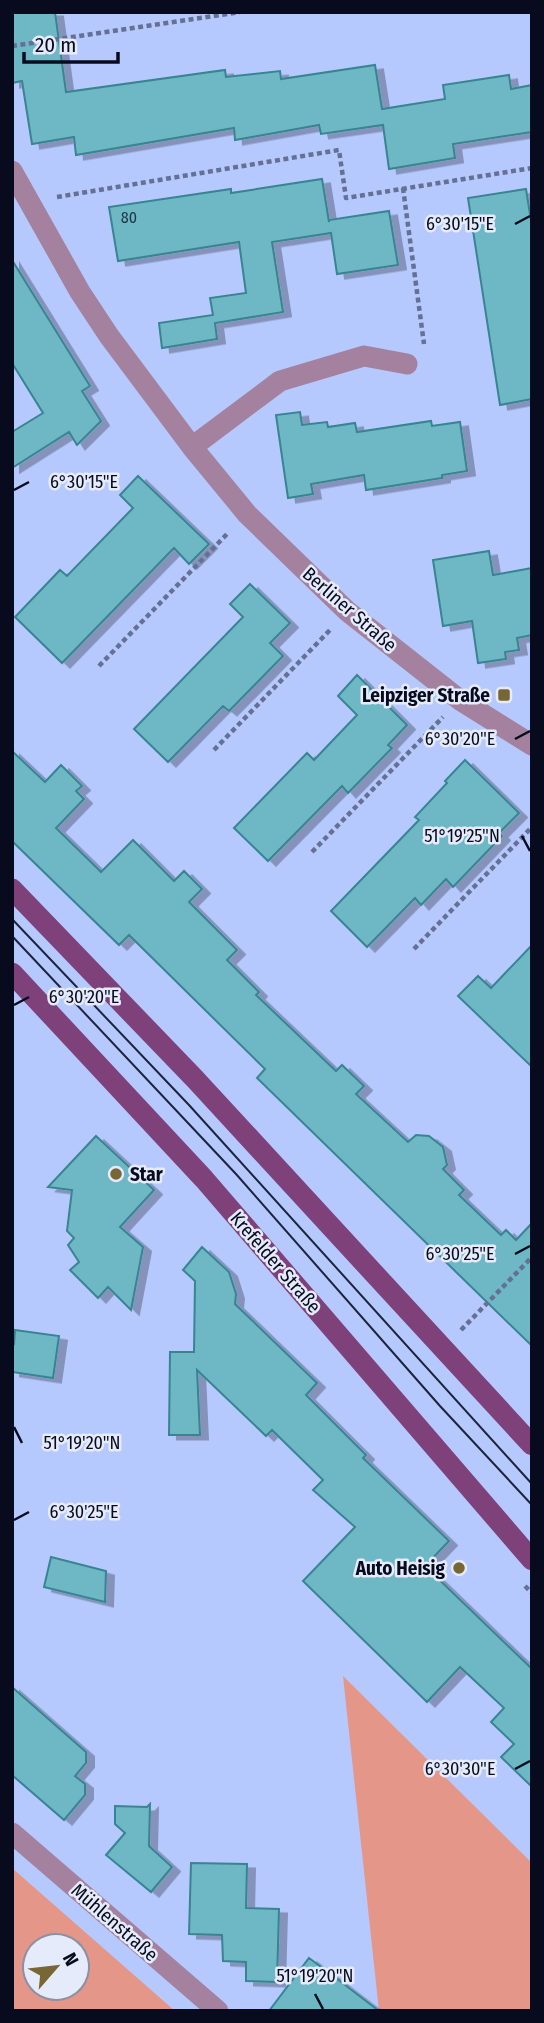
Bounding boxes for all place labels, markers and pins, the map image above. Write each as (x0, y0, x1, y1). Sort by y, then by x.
place label: Leipziger Straße (362, 684, 490, 707)
marker: Leipziger Straße (496, 687, 512, 703)
place label: Star (130, 1163, 164, 1186)
marker: Star (108, 1166, 124, 1182)
place label: Auto Heisig (355, 1557, 446, 1580)
marker: Auto Heisig (451, 1560, 467, 1576)

